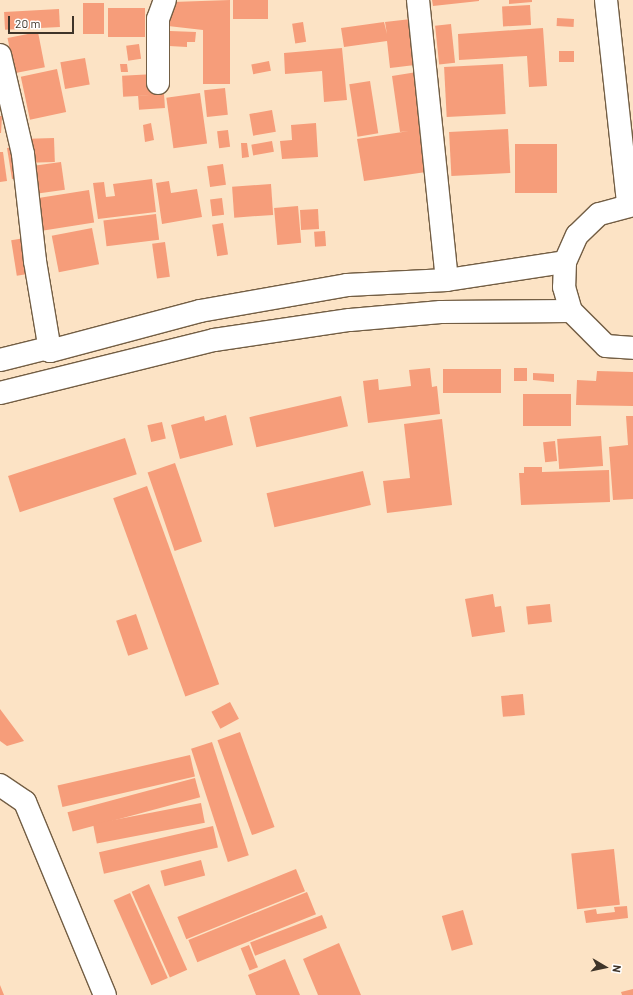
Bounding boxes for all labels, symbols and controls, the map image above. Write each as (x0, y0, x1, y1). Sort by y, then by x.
scale bar (10, 8, 76, 34)
text: 20 m (15, 16, 41, 30)
north arrow (585, 947, 625, 987)
text: N (610, 964, 624, 974)

